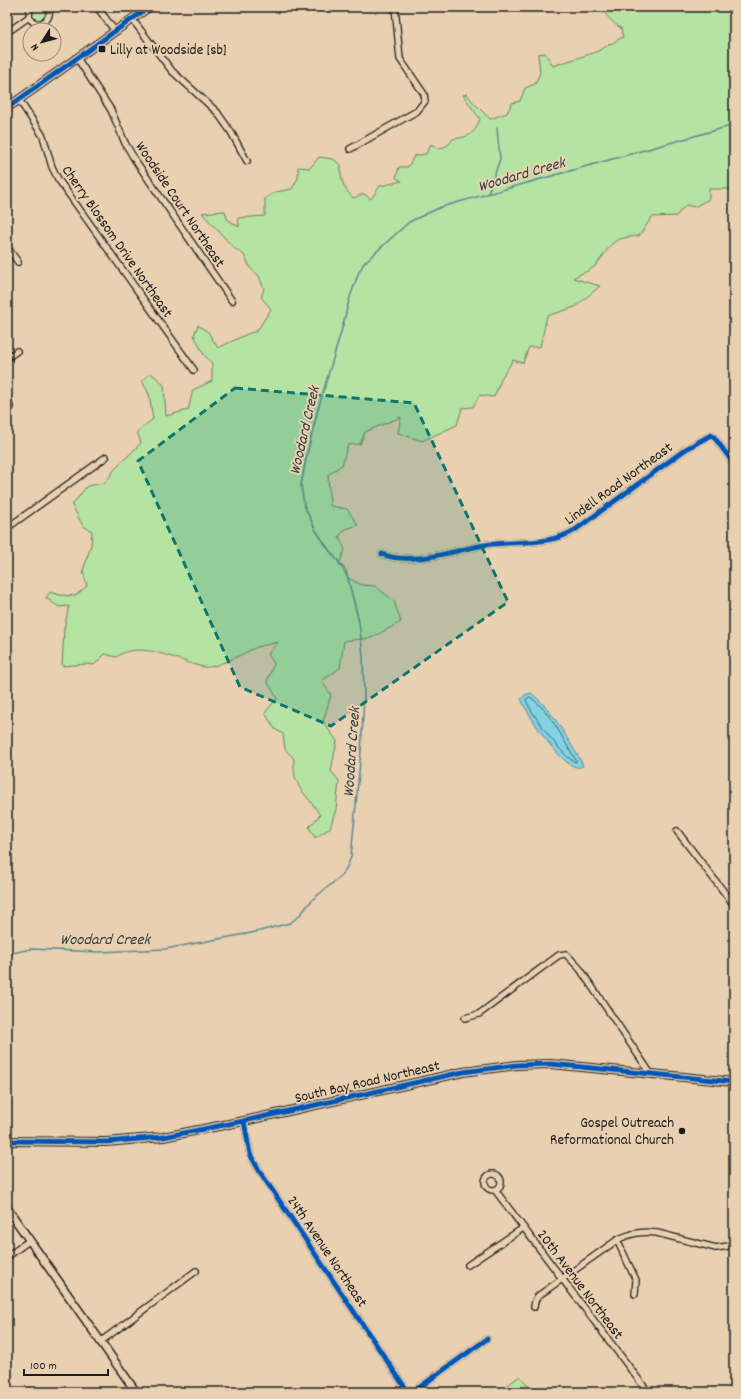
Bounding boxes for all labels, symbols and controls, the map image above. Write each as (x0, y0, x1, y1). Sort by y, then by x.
north arrow (22, 22, 62, 62)
text: N (27, 39, 44, 54)
place label: Lilly at Woodside [sb] (110, 40, 226, 62)
marker: Lilly at Woodside [sb] (97, 44, 107, 54)
street label: Woodside Court Northeast (129, 138, 230, 273)
water label: Woodard Creek (475, 152, 570, 199)
street label: Cherry Blossom Drive Northeast (55, 161, 178, 323)
water label: Woodard Creek (284, 383, 327, 477)
street label: Lindell Road Northeast (561, 438, 678, 531)
water label: Woodard Creek (338, 705, 367, 798)
water label: Woodard Creek (60, 929, 151, 952)
street label: South Bay Road Northeast (293, 1055, 443, 1110)
place label: Gospel Outreach Reformational Church (550, 1113, 674, 1152)
marker: Gospel Outreach Reformational Church (677, 1126, 687, 1136)
street label: 24th Avenue Northeast (281, 1192, 372, 1313)
street label: 20th Avenue Northeast (531, 1226, 628, 1345)
scale bar (24, 1351, 108, 1377)
text: 100 m (30, 1358, 57, 1375)

